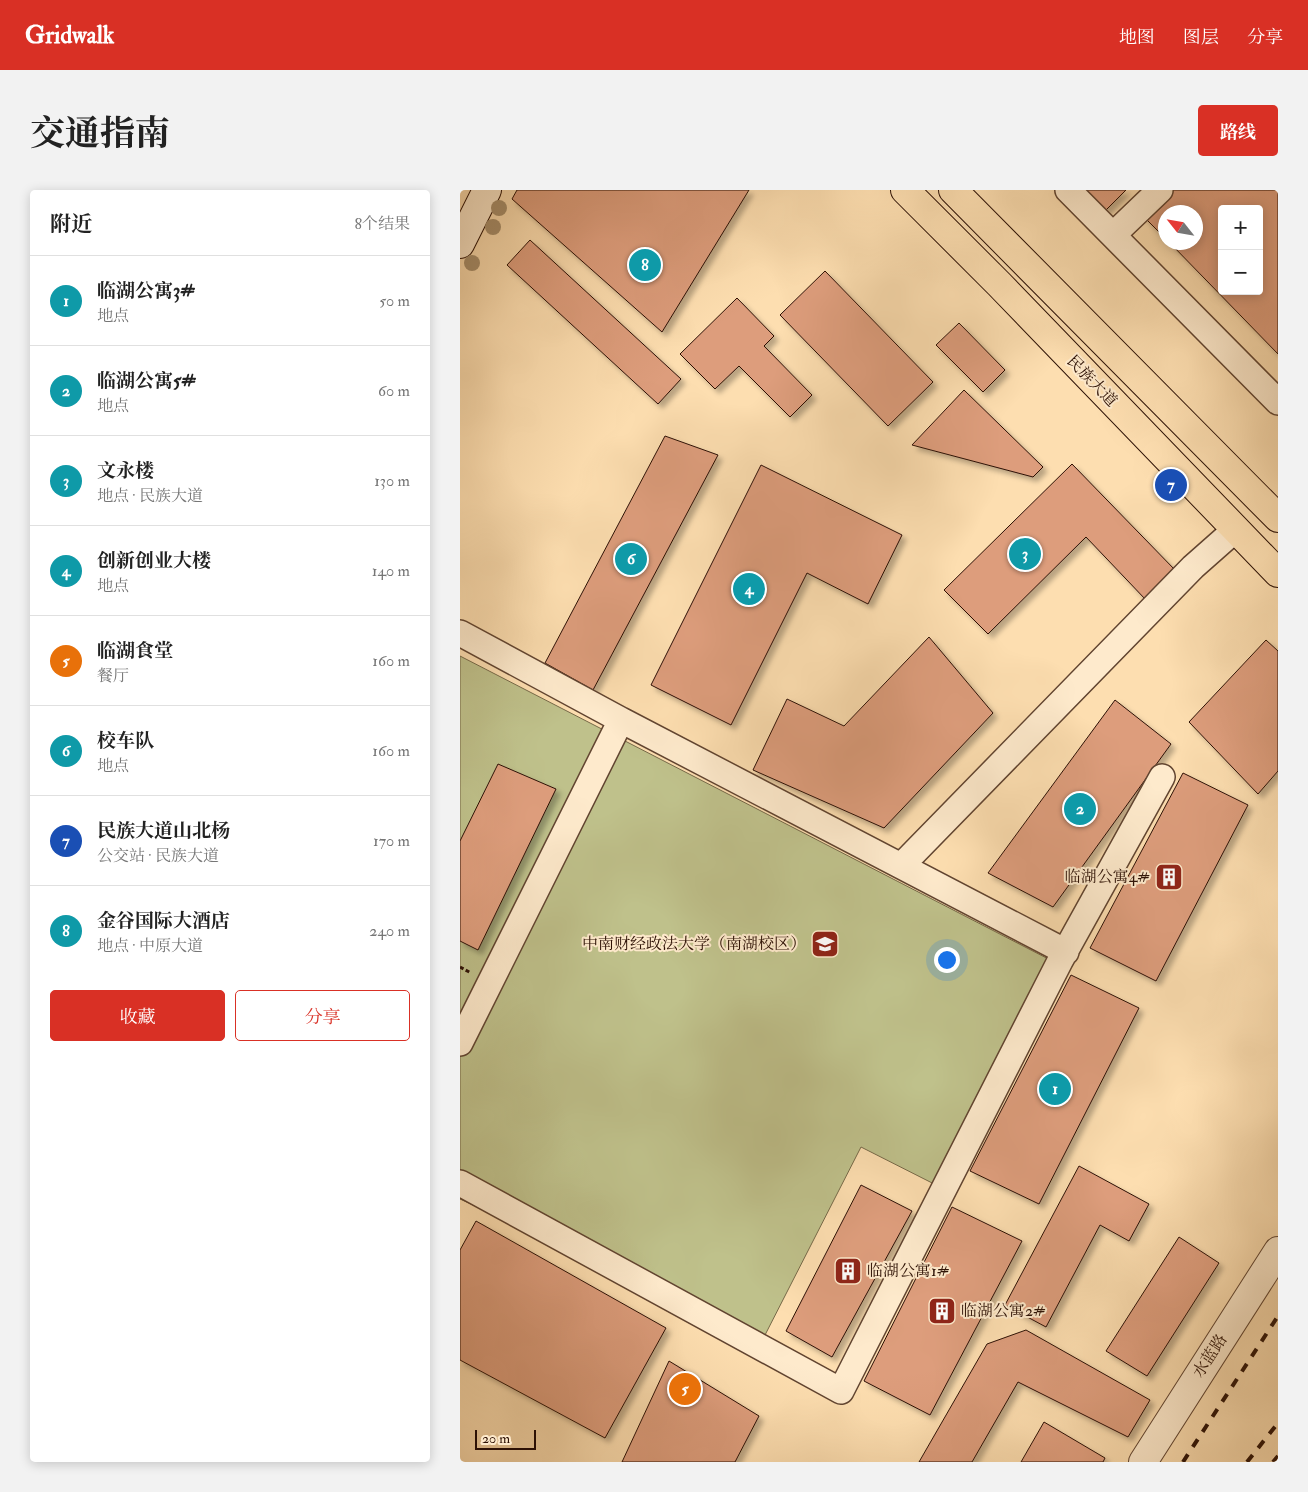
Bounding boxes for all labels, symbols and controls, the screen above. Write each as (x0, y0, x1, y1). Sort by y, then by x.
text: Gridwalk (25, 20, 114, 51)
text: 地图 (1119, 26, 1155, 49)
text: 图层 (1183, 26, 1219, 49)
text: 分享 (1247, 26, 1283, 49)
button: 路线 (1198, 105, 1278, 156)
text: 交通指南 (30, 112, 170, 156)
north arrow (1158, 205, 1203, 250)
map controls (1218, 205, 1263, 295)
button: + (1218, 205, 1263, 250)
text: 附近 (50, 211, 92, 238)
text: 8个结果 (354, 214, 410, 234)
pin: 8 (629, 246, 661, 284)
button: − (1218, 250, 1263, 295)
text: 临湖公寓3# (97, 279, 195, 303)
text: 1 (63, 291, 69, 311)
text: 50 m (379, 291, 410, 311)
text: 地点 (97, 306, 129, 326)
street label: 民族大道 (1063, 351, 1121, 411)
text: 临湖公寓5# (97, 369, 196, 393)
text: 2 (62, 381, 70, 401)
text: 60 m (378, 381, 410, 401)
text: 地点 (97, 396, 129, 416)
text: 文永楼 (97, 459, 154, 483)
pin: 7 (1155, 466, 1187, 504)
text: 3 (63, 471, 69, 491)
text: 130 m (374, 471, 410, 491)
text: 地点 · 民族大道 (97, 486, 203, 506)
pin: 3 (1009, 535, 1041, 573)
pin: 6 (615, 540, 647, 578)
text: 创新创业大楼 (97, 549, 211, 573)
text: 4 (62, 561, 70, 581)
text: 140 m (372, 561, 410, 581)
pin: 4 (733, 570, 765, 608)
text: 地点 (97, 576, 129, 596)
text: 临湖食堂 (97, 639, 173, 663)
text: 5 (62, 651, 70, 671)
text: 160 m (372, 651, 410, 671)
text: 餐厅 (97, 666, 129, 686)
text: 校车队 (97, 729, 154, 753)
text: 6 (62, 741, 70, 761)
text: 160 m (372, 741, 410, 761)
text: 地点 (97, 756, 129, 776)
pin: 2 (1064, 790, 1096, 828)
text: 民族大道山北杨 (97, 819, 230, 843)
text: 7 (62, 831, 70, 851)
text: 170 m (373, 831, 410, 851)
text: 公交站 · 民族大道 (97, 846, 219, 866)
building icon: 临湖公寓4# (1154, 862, 1184, 892)
place label: 临湖公寓4# (1065, 867, 1150, 887)
text: 金谷国际大酒店 (97, 909, 230, 933)
text: 8 (62, 921, 70, 941)
text: 240 m (369, 921, 410, 941)
school or university icon: 中南财经政法大学（南湖校区） (810, 929, 840, 959)
place label: 中南财经政法大学（南湖校区） (582, 934, 806, 954)
text: 地点 · 中原大道 (97, 936, 203, 956)
your location (934, 947, 960, 973)
button: 收藏 (50, 990, 225, 1041)
button: 分享 (235, 990, 410, 1041)
pin: 1 (1039, 1070, 1071, 1108)
building icon: 临湖公寓1# (833, 1256, 863, 1286)
place label: 临湖公寓1# (867, 1261, 950, 1281)
building icon: 临湖公寓2# (927, 1296, 957, 1326)
place label: 临湖公寓2# (961, 1301, 1046, 1321)
street label: 水蓝路 (1189, 1330, 1231, 1382)
pin: 5 (669, 1370, 701, 1408)
scale bar (475, 1427, 536, 1450)
text: 20 m (482, 1430, 510, 1447)

